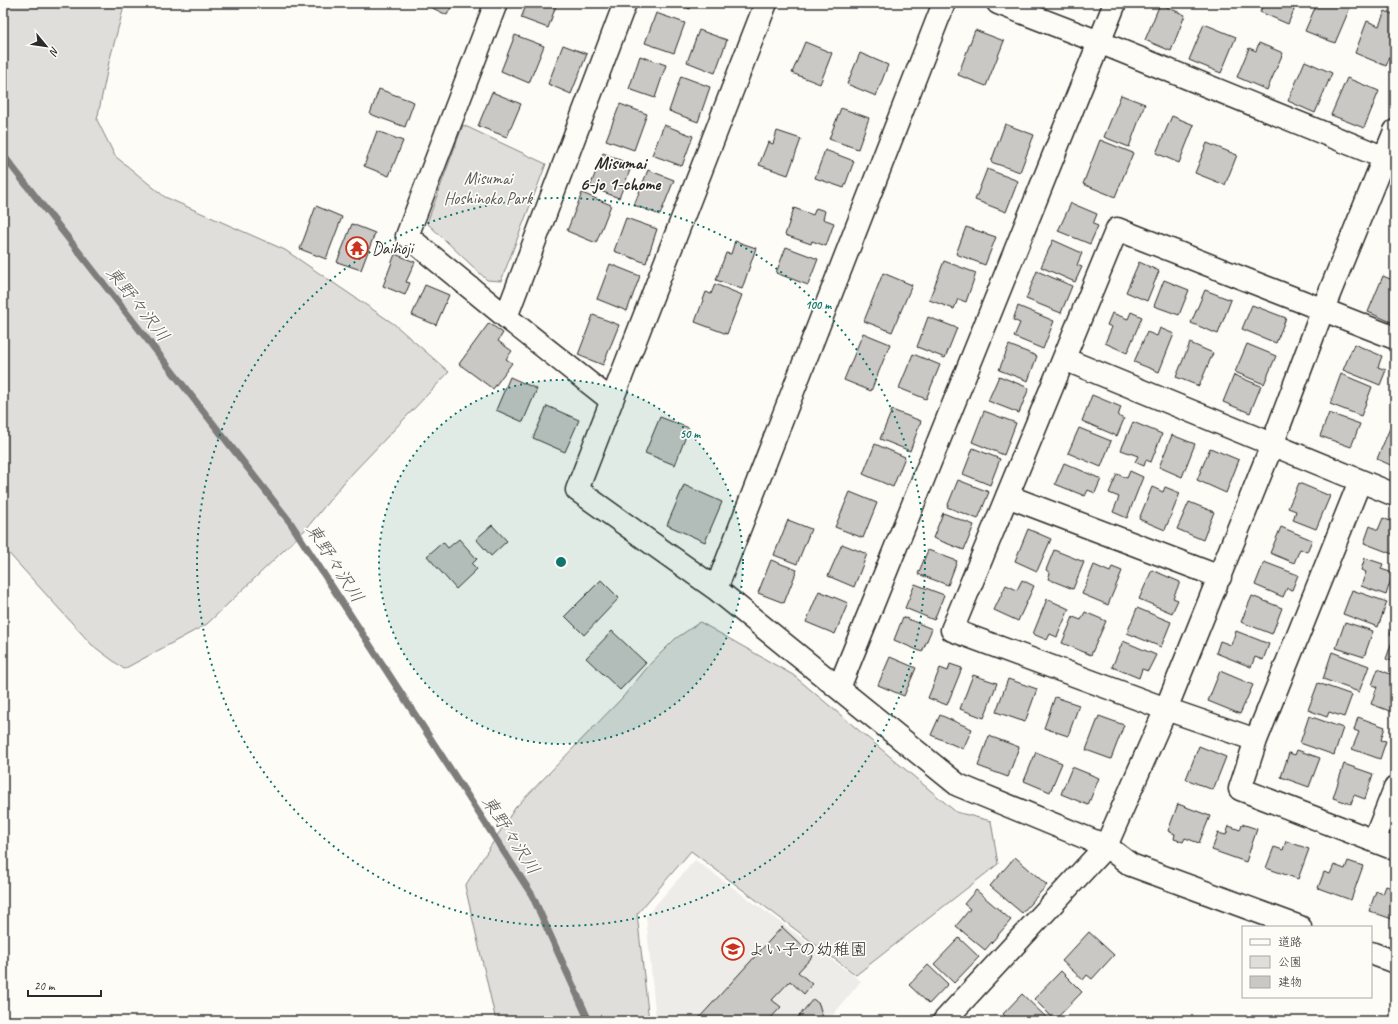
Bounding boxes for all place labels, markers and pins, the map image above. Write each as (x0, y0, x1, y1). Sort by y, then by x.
temple icon: Daihōji (344, 235, 370, 261)
place label: Daihōji (372, 238, 415, 259)
centre of rings (554, 555, 568, 569)
school or university icon: よい子の幼稚園 (720, 936, 746, 962)
place label: よい子の幼稚園 (748, 939, 867, 960)

